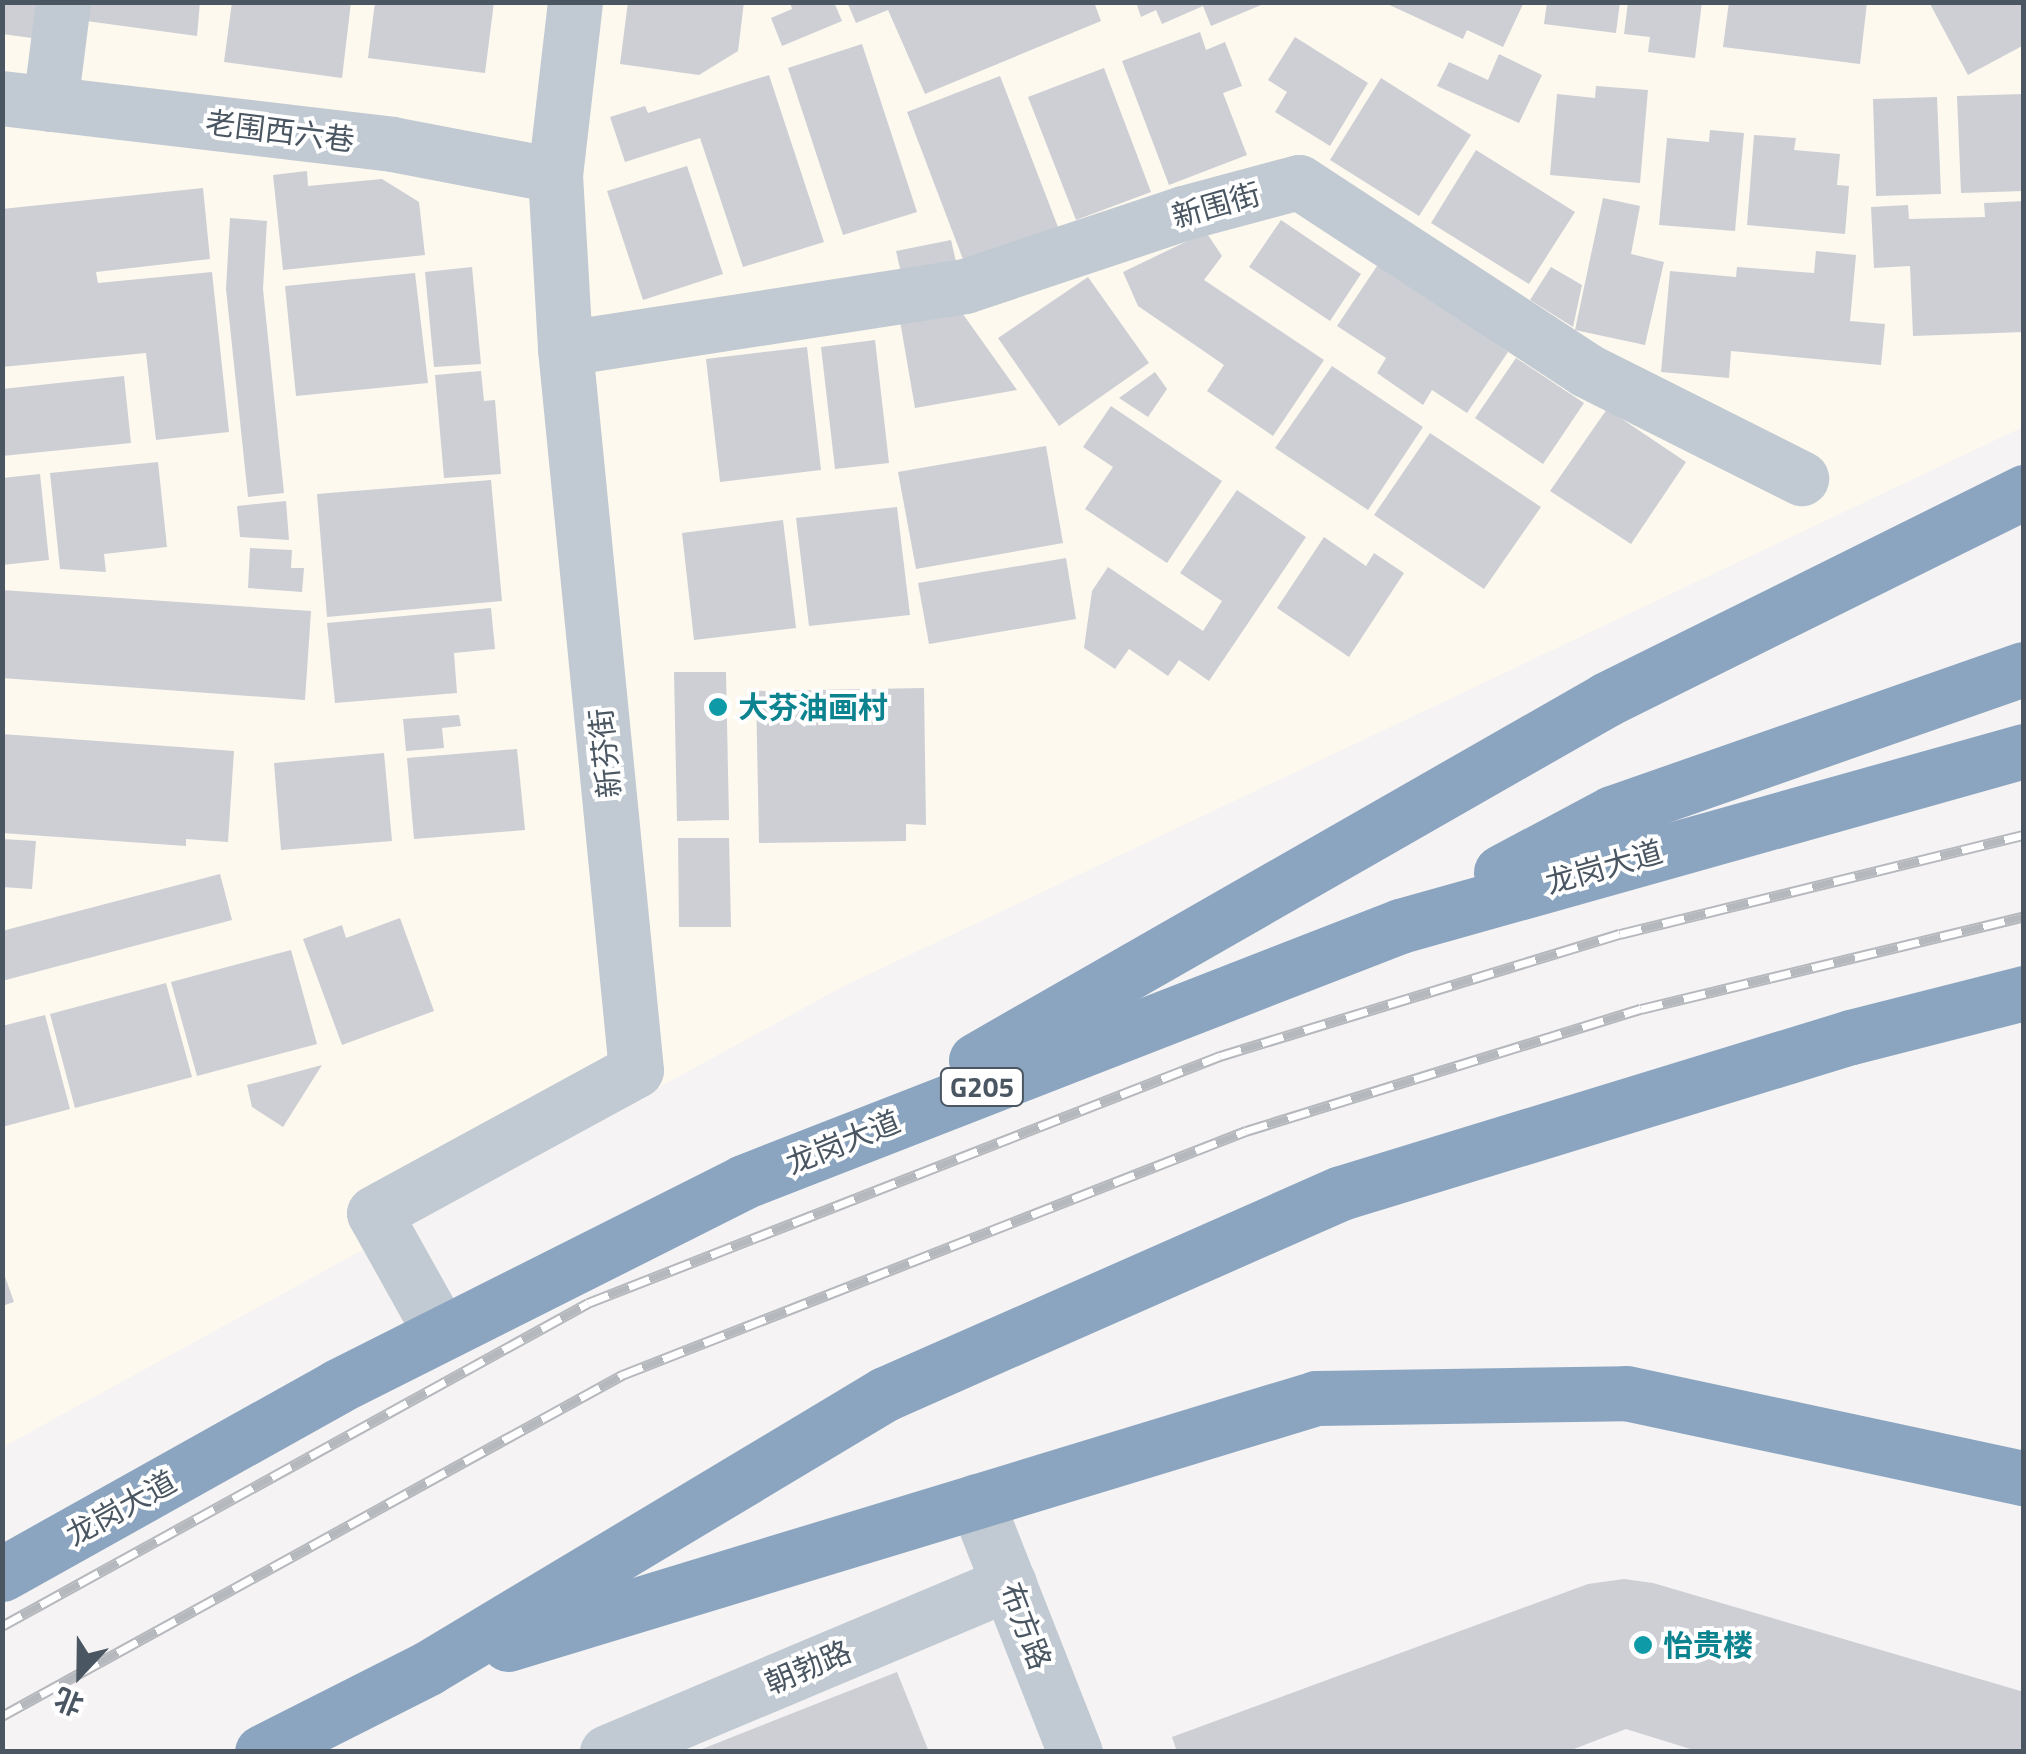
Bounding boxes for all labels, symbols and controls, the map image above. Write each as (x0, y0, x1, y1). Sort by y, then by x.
street label: 老围西六巷 (203, 104, 357, 158)
street label: 新围街 (1168, 175, 1264, 235)
place label: 大芬油画村 (738, 689, 888, 725)
marker: 大芬油画村 (707, 696, 729, 718)
street label: 新芬街 (582, 706, 628, 800)
street label: 龙岗大道 (1541, 833, 1667, 901)
road number: G205 (940, 1064, 1024, 1110)
street label: 龙岗大道 (781, 1103, 905, 1181)
street label: 龙岗大道 (60, 1463, 182, 1553)
street label: 布方路 (993, 1578, 1059, 1674)
north arrow (30, 1624, 130, 1724)
place label: 怡贵楼 (1663, 1627, 1753, 1663)
street label: 朝勃路 (760, 1633, 856, 1701)
marker: 怡贵楼 (1632, 1634, 1654, 1656)
text: 北 (48, 1677, 90, 1727)

